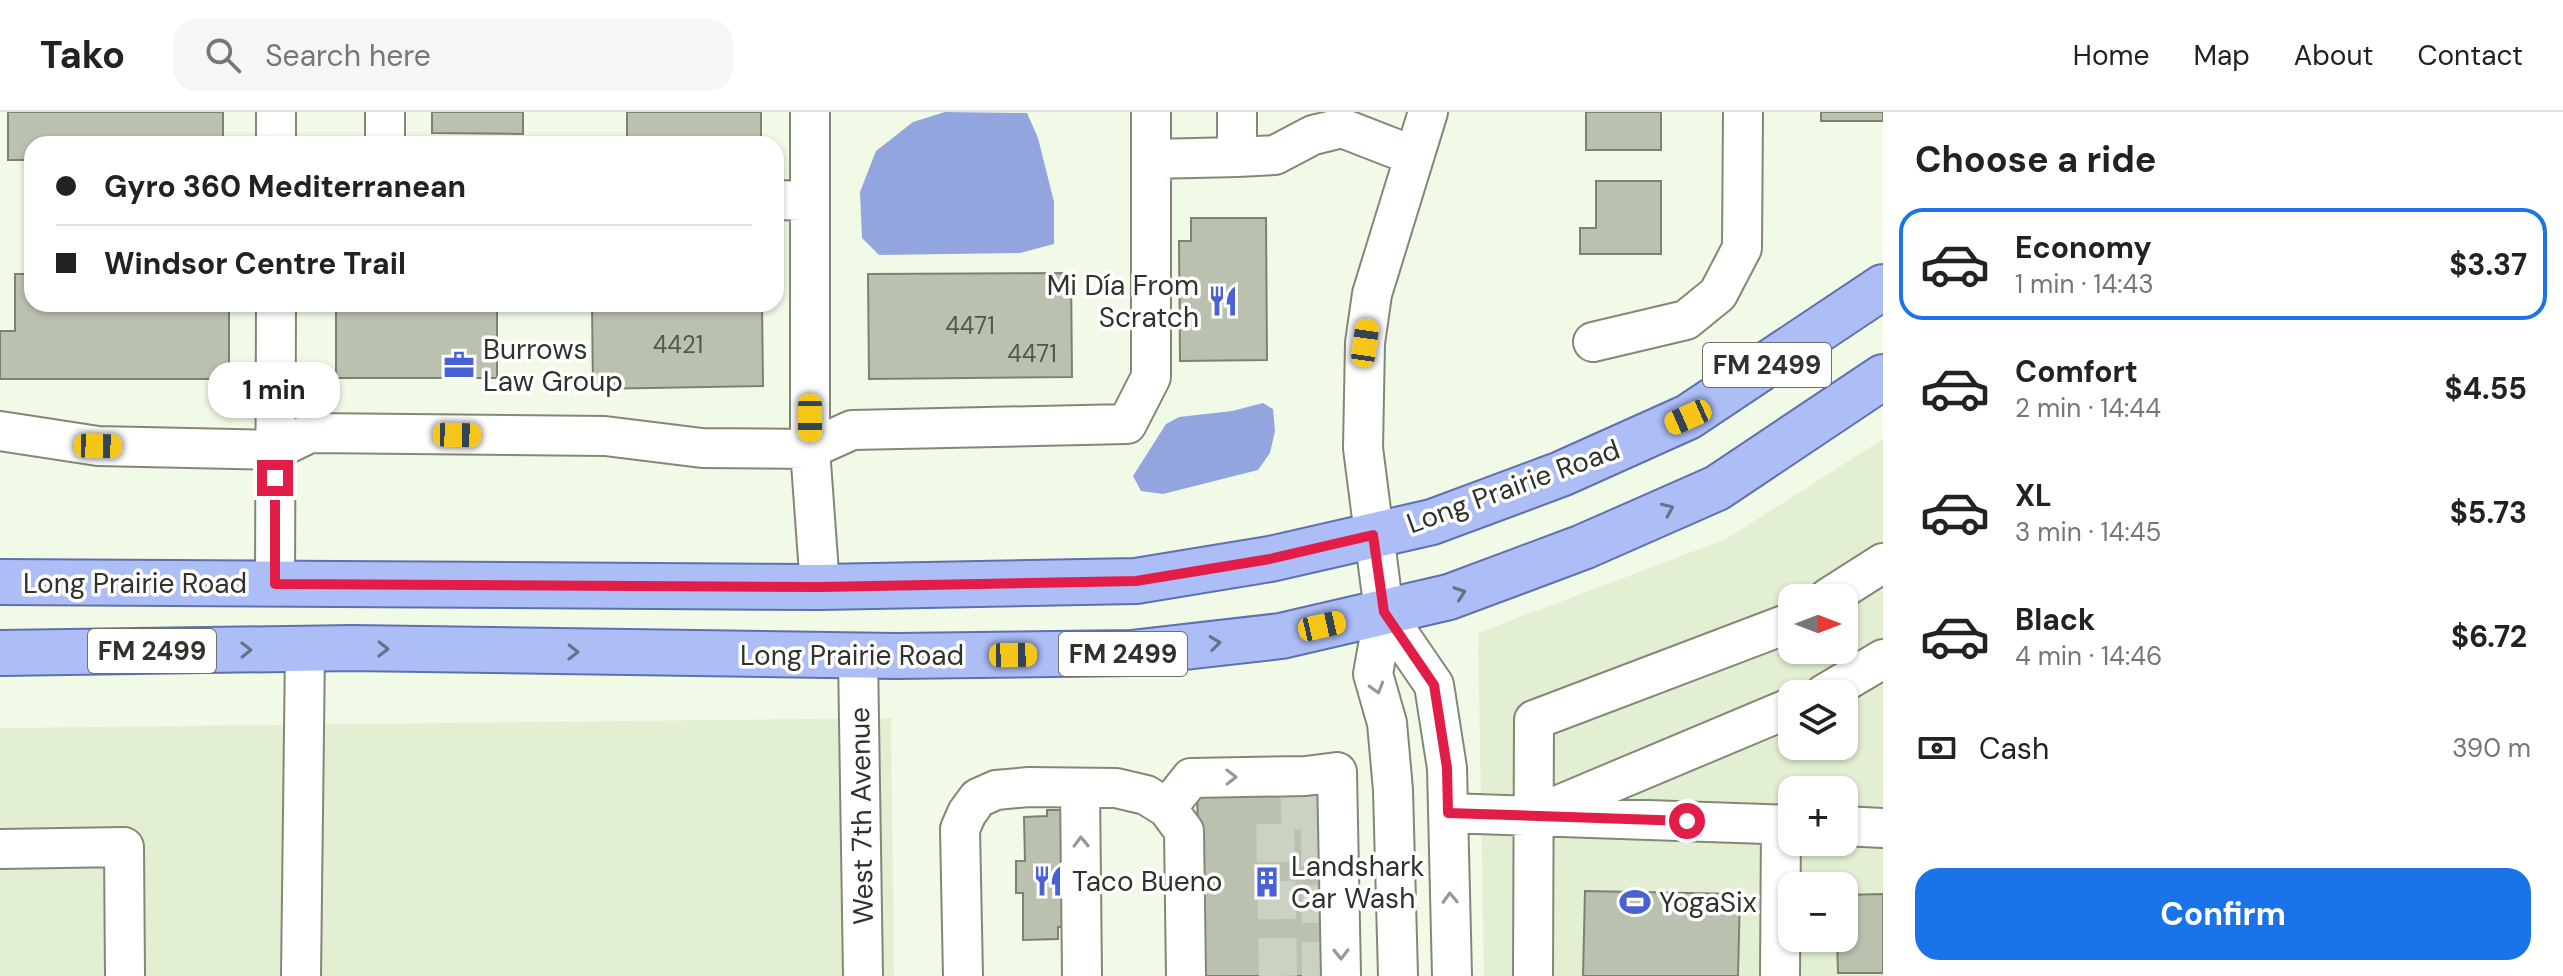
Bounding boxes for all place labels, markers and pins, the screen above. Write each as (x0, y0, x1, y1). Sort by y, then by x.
place label: Mi Día From Scratch (1047, 267, 1199, 336)
restaurant icon: Mi Día From Scratch (1206, 284, 1240, 318)
place label: Burrows Law Group (483, 331, 623, 400)
office icon: Burrows Law Group (442, 348, 476, 382)
place label: Landshark Car Wash (1291, 848, 1424, 917)
place label: Taco Bueno (1072, 863, 1222, 900)
restaurant icon: Taco Bueno (1031, 864, 1065, 898)
building icon: Landshark Car Wash (1250, 865, 1284, 899)
place label: YogaSix (1659, 884, 1757, 921)
sports icon: YogaSix (1618, 885, 1652, 919)

